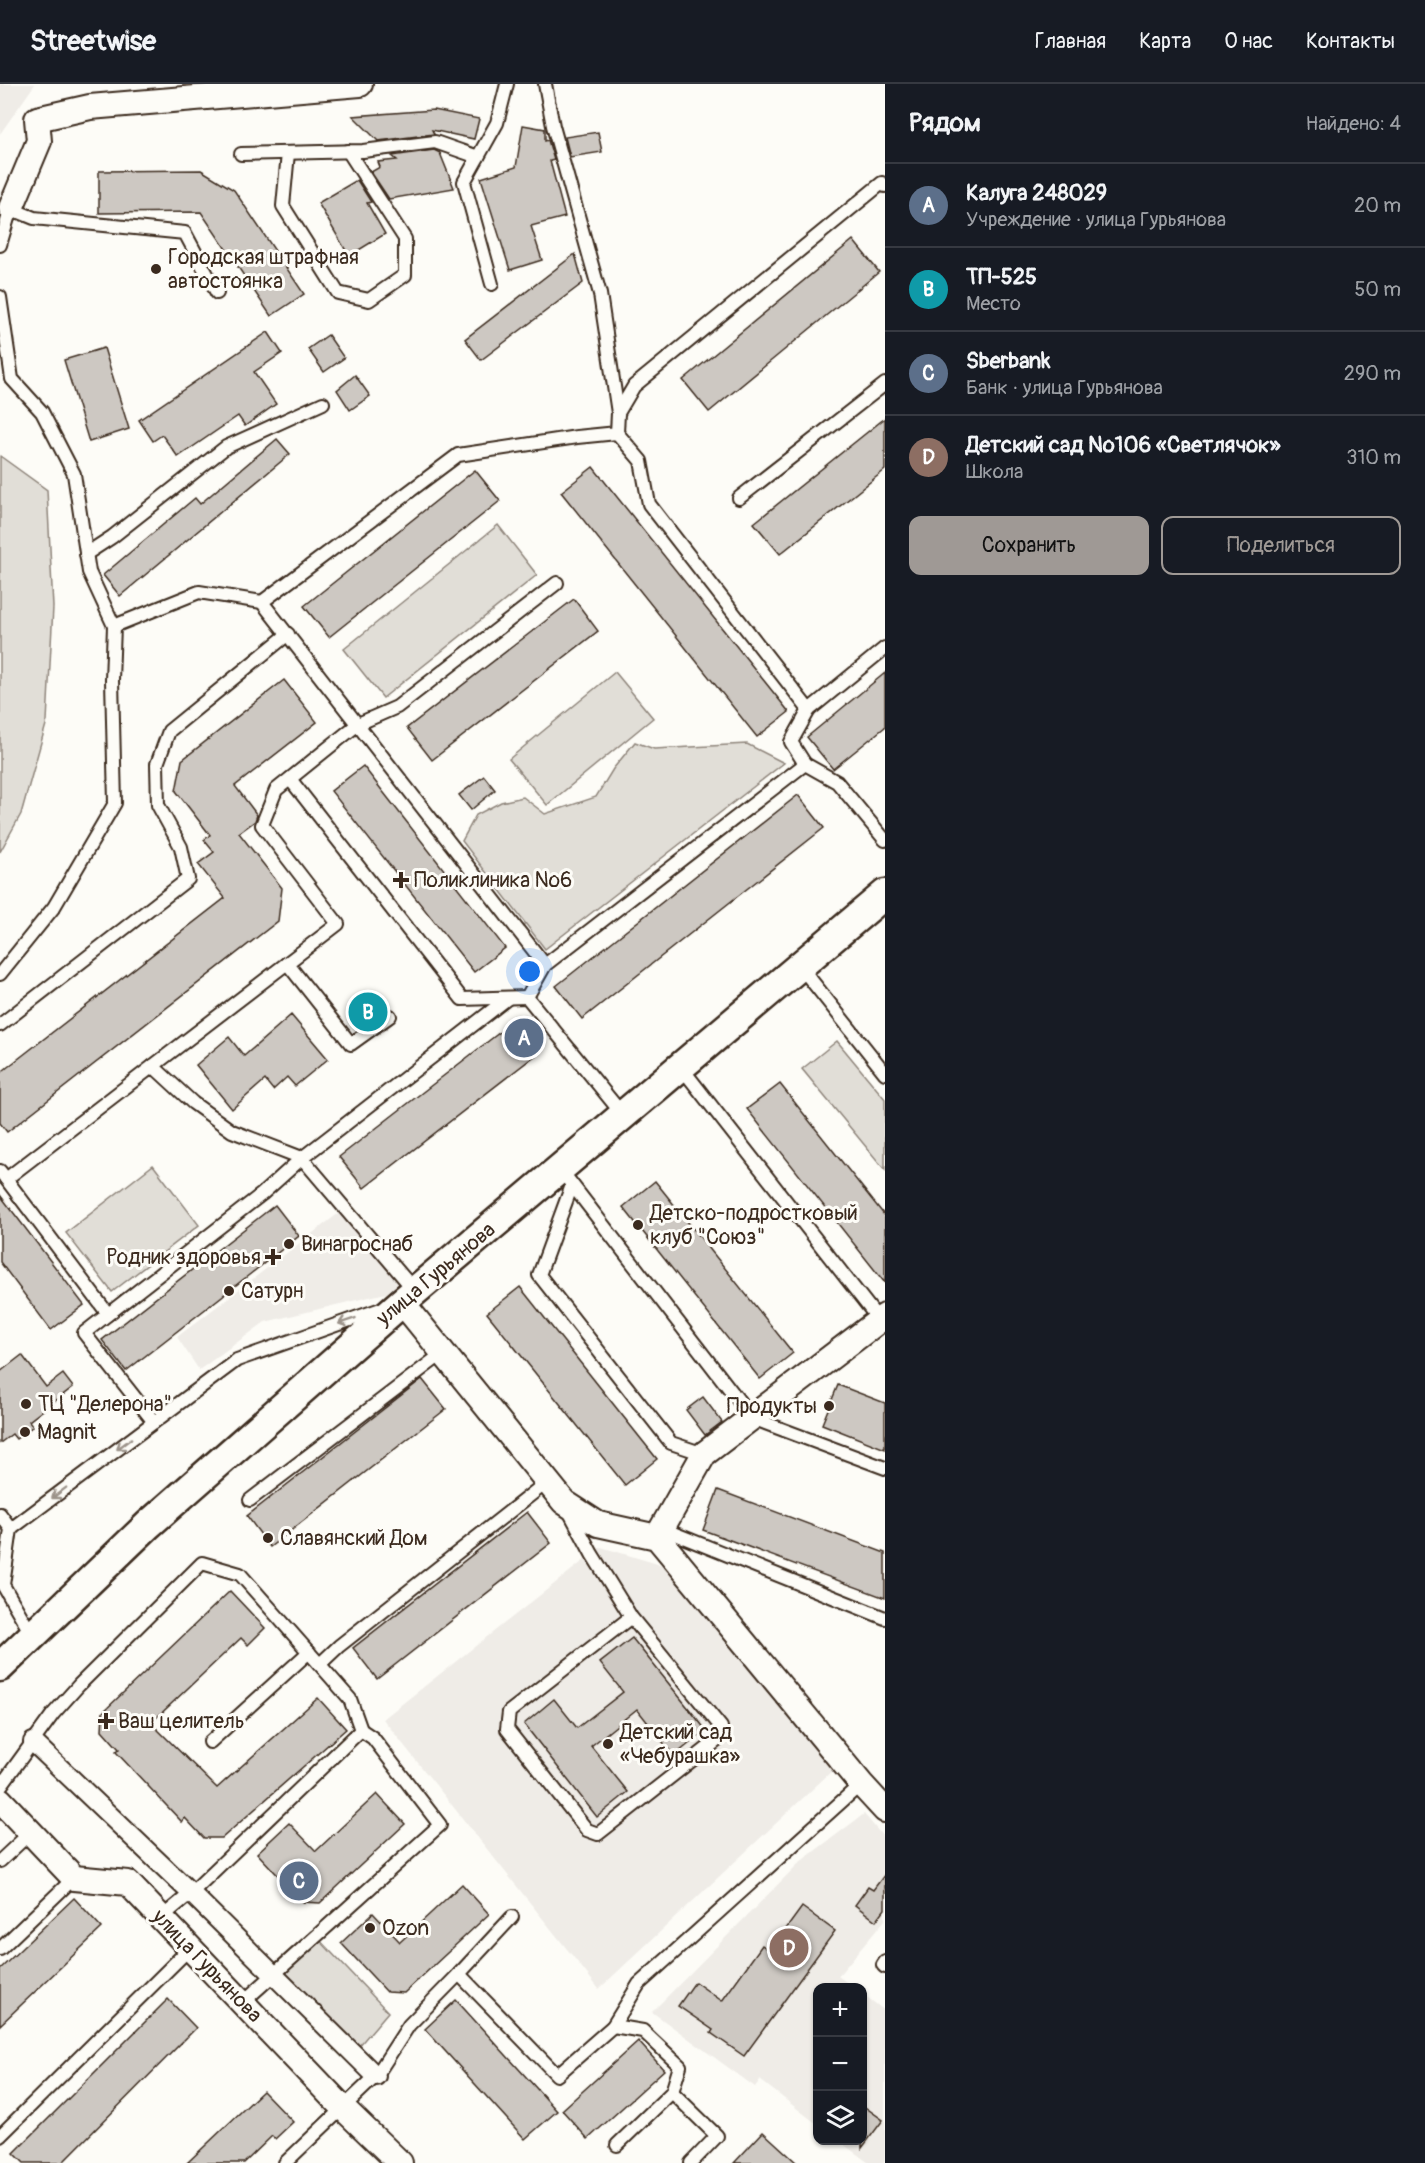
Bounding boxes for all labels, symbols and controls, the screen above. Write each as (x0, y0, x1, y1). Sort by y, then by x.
text: Streetwise (30, 24, 156, 59)
text: Главная (1035, 28, 1106, 55)
text: Карта (1139, 28, 1191, 55)
text: О нас (1224, 28, 1273, 55)
text: Контакты (1306, 28, 1395, 55)
text: Рядом (909, 107, 981, 139)
text: Найдено: 4 (1306, 111, 1401, 136)
text: Калуга 248029 (966, 179, 1107, 207)
text: A (922, 193, 935, 218)
text: 20 m (1354, 193, 1401, 218)
text: Учреждение · улица Гурьянова (966, 207, 1226, 232)
place label: Городская штрафная автостоянка (168, 244, 359, 295)
marker: Городская штрафная автостоянка (149, 262, 163, 276)
text: ТП-525 (966, 263, 1037, 291)
text: B (923, 277, 934, 302)
text: 50 m (1354, 277, 1401, 302)
text: Место (966, 291, 1021, 316)
text: Sberbank (966, 347, 1050, 375)
text: C (922, 361, 935, 386)
text: 290 m (1344, 361, 1401, 386)
text: Банк · улица Гурьянова (966, 375, 1163, 400)
text: Детский сад №106 «Светлячок» (966, 431, 1281, 459)
text: D (922, 445, 935, 470)
text: 310 m (1346, 445, 1401, 470)
text: Школа (966, 459, 1023, 484)
button: Сохранить (909, 516, 1149, 575)
button: Поделиться (1161, 516, 1401, 575)
place label: Поликлиника №6 (414, 867, 572, 894)
marker: Поликлиника №6 (392, 871, 410, 889)
your location (515, 957, 544, 986)
pin: B (348, 990, 388, 1034)
pin: A (504, 1016, 544, 1060)
place label: Детско-подростковый клуб "Союз" (649, 1200, 858, 1251)
street label: улица Гурьянова (370, 1216, 501, 1332)
marker: Детско-подростковый клуб "Союз" (631, 1218, 645, 1232)
place label: Винагроснаб (301, 1231, 413, 1258)
marker: Винагроснаб (282, 1237, 296, 1251)
place label: Родник здоровья (106, 1244, 261, 1271)
marker: Родник здоровья (266, 1250, 280, 1264)
place label: Сатурн (241, 1278, 304, 1305)
marker: Сатурн (222, 1284, 236, 1298)
one-way arrow (338, 1317, 357, 1328)
place label: ТЦ "Делерона" (38, 1391, 172, 1418)
place label: Продукты (727, 1393, 817, 1420)
marker: ТЦ "Делерона" (19, 1397, 33, 1411)
marker: Продукты (822, 1399, 836, 1413)
place label: Magnit (37, 1419, 97, 1446)
marker: Magnit (18, 1425, 32, 1439)
one-way arrow (116, 1438, 132, 1451)
one-way arrow (51, 1487, 67, 1499)
place label: Славянский Дом (280, 1525, 428, 1552)
marker: Славянский Дом (261, 1531, 275, 1545)
place label: Ваш целитель (118, 1708, 245, 1735)
marker: Ваш целитель (99, 1714, 113, 1728)
place label: Детский сад «Чебурашка» (619, 1719, 741, 1770)
marker: Детский сад «Чебурашка» (601, 1737, 615, 1751)
pin: C (280, 1858, 318, 1904)
street label: улица Гурьянова (145, 1903, 268, 2028)
place label: Ozon (382, 1915, 429, 1942)
marker: Ozon (363, 1921, 377, 1935)
pin: D (770, 1926, 808, 1970)
map controls (813, 1983, 867, 2145)
button: + (813, 1983, 867, 2037)
button: − (813, 2037, 867, 2091)
button: layers (813, 2091, 867, 2145)

